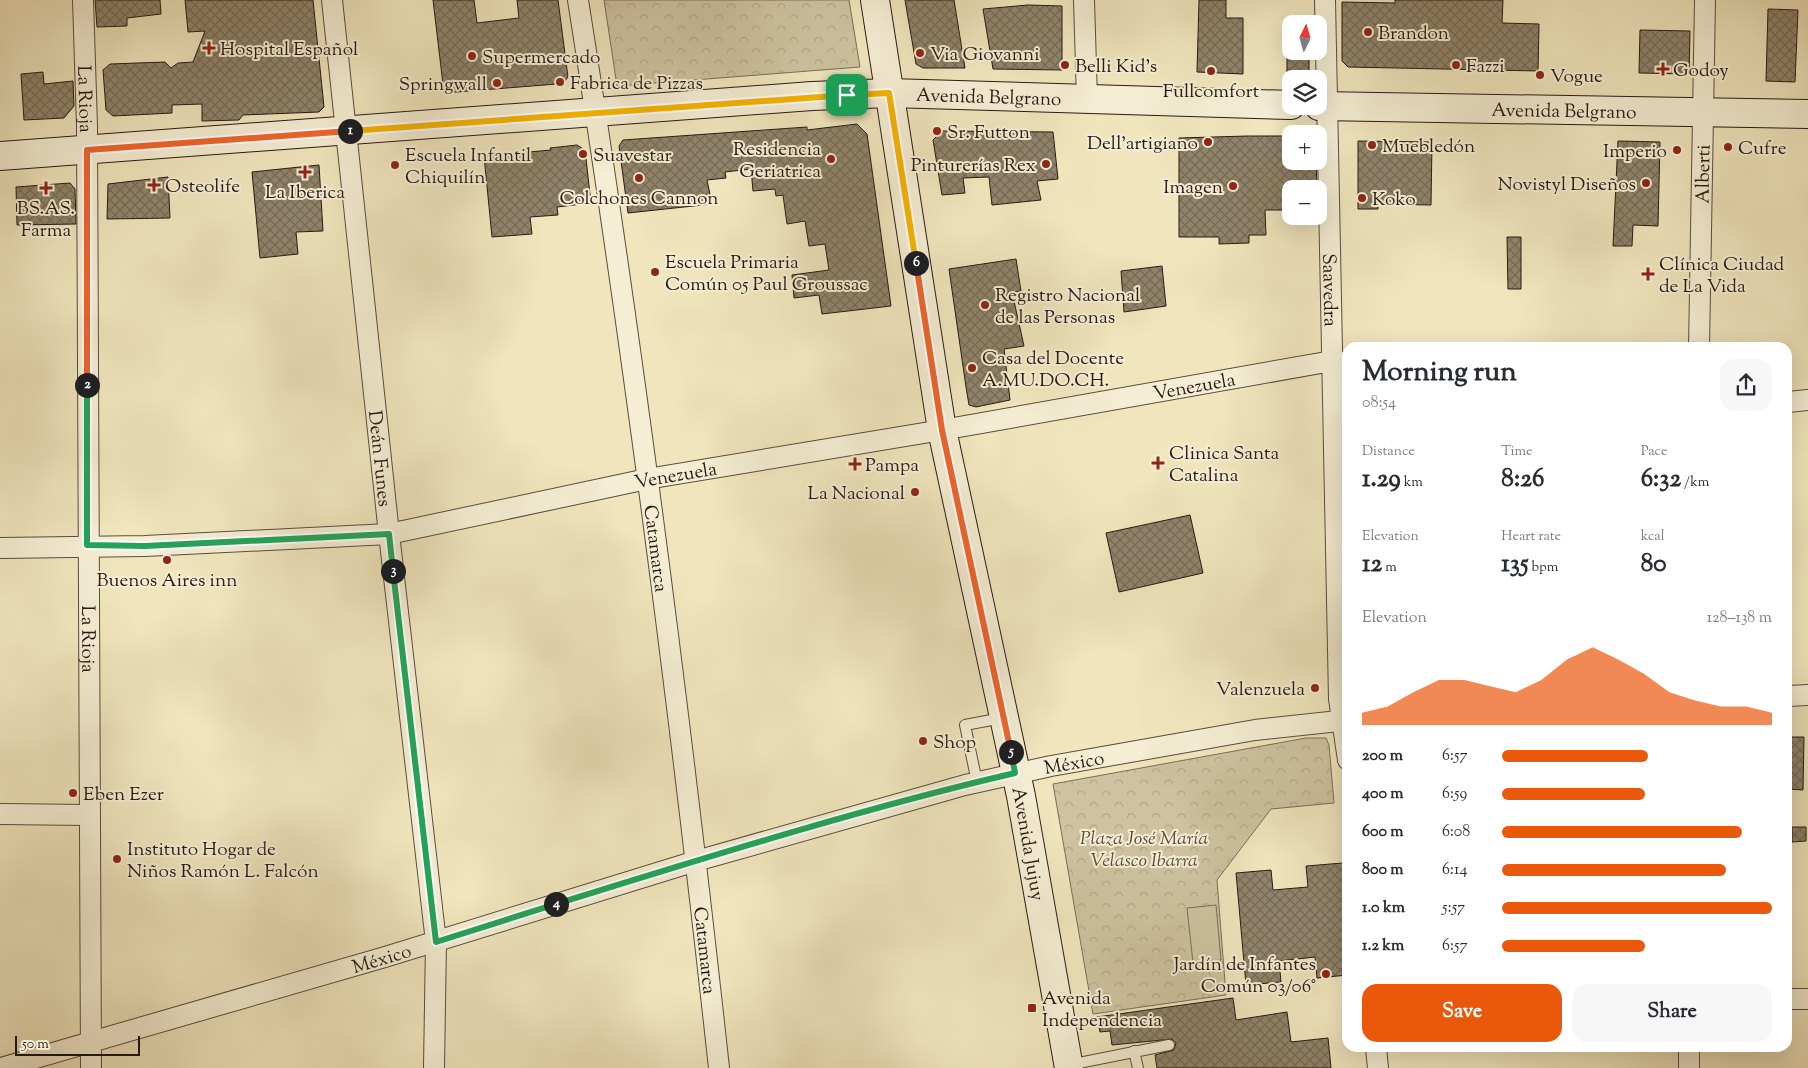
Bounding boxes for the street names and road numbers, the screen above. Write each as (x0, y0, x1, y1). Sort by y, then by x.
street label: La Rioja (69, 65, 98, 133)
street label: Avenida Belgrano (916, 83, 1062, 114)
street label: Avenida Belgrano (1491, 98, 1637, 127)
street label: Alberti (1690, 144, 1719, 204)
street label: Saavedra (1314, 253, 1343, 327)
street label: Venezuela (1151, 367, 1238, 408)
street label: Deán Funes (360, 409, 397, 508)
street label: Venezuela (632, 457, 719, 497)
street label: Catamarca (635, 503, 673, 594)
street label: La Rioja (73, 605, 100, 673)
street label: México (1042, 746, 1106, 783)
street label: Avenida Jujuy (1003, 785, 1050, 904)
street label: Catamarca (685, 906, 722, 996)
street label: México (349, 939, 415, 982)

